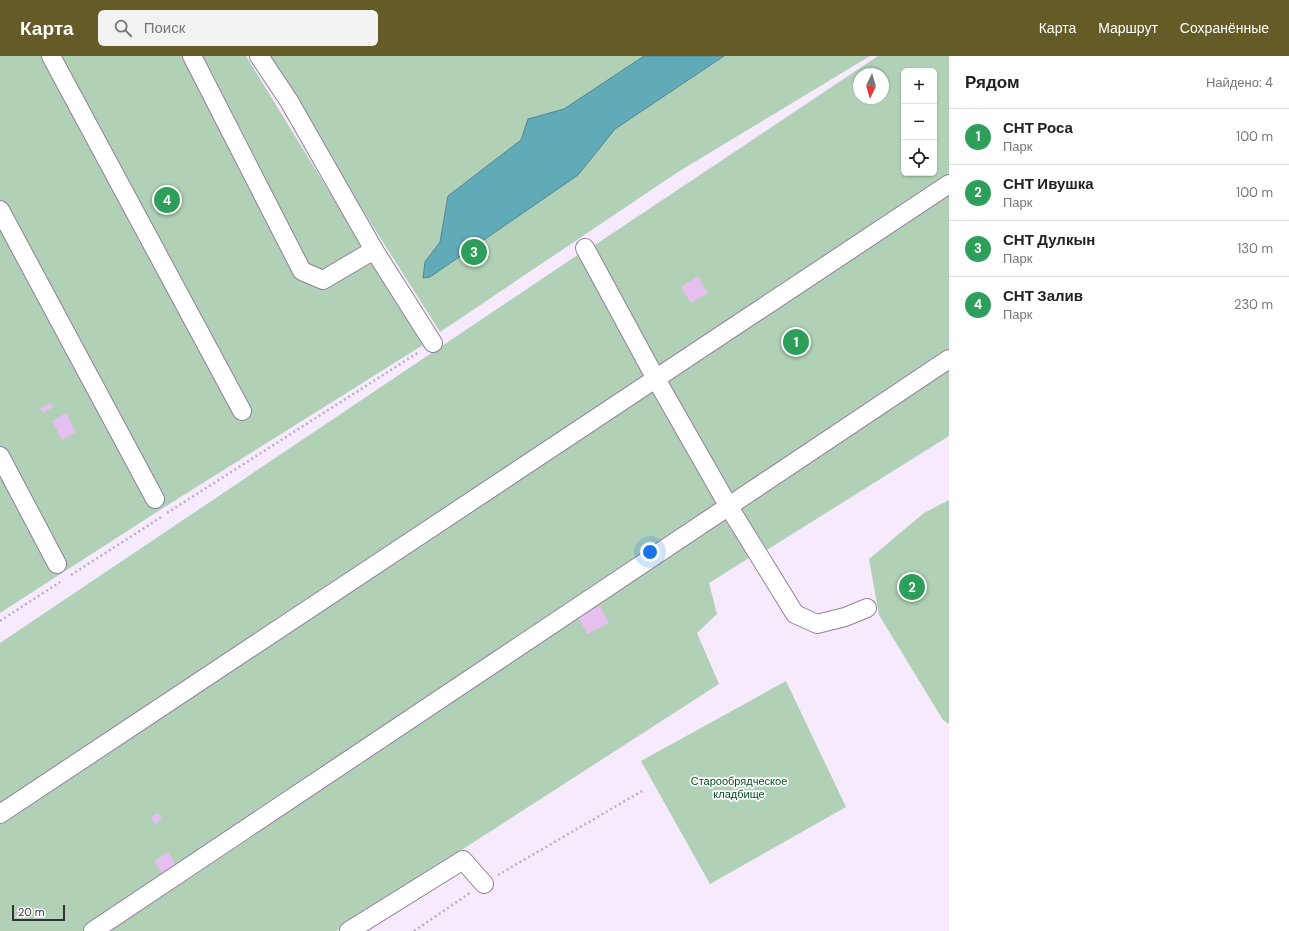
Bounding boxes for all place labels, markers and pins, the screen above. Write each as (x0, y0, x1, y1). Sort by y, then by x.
pin: 4 (154, 185, 180, 215)
pin: 3 (461, 237, 487, 267)
pin: 1 (783, 327, 809, 357)
pin: 2 (899, 572, 925, 602)

